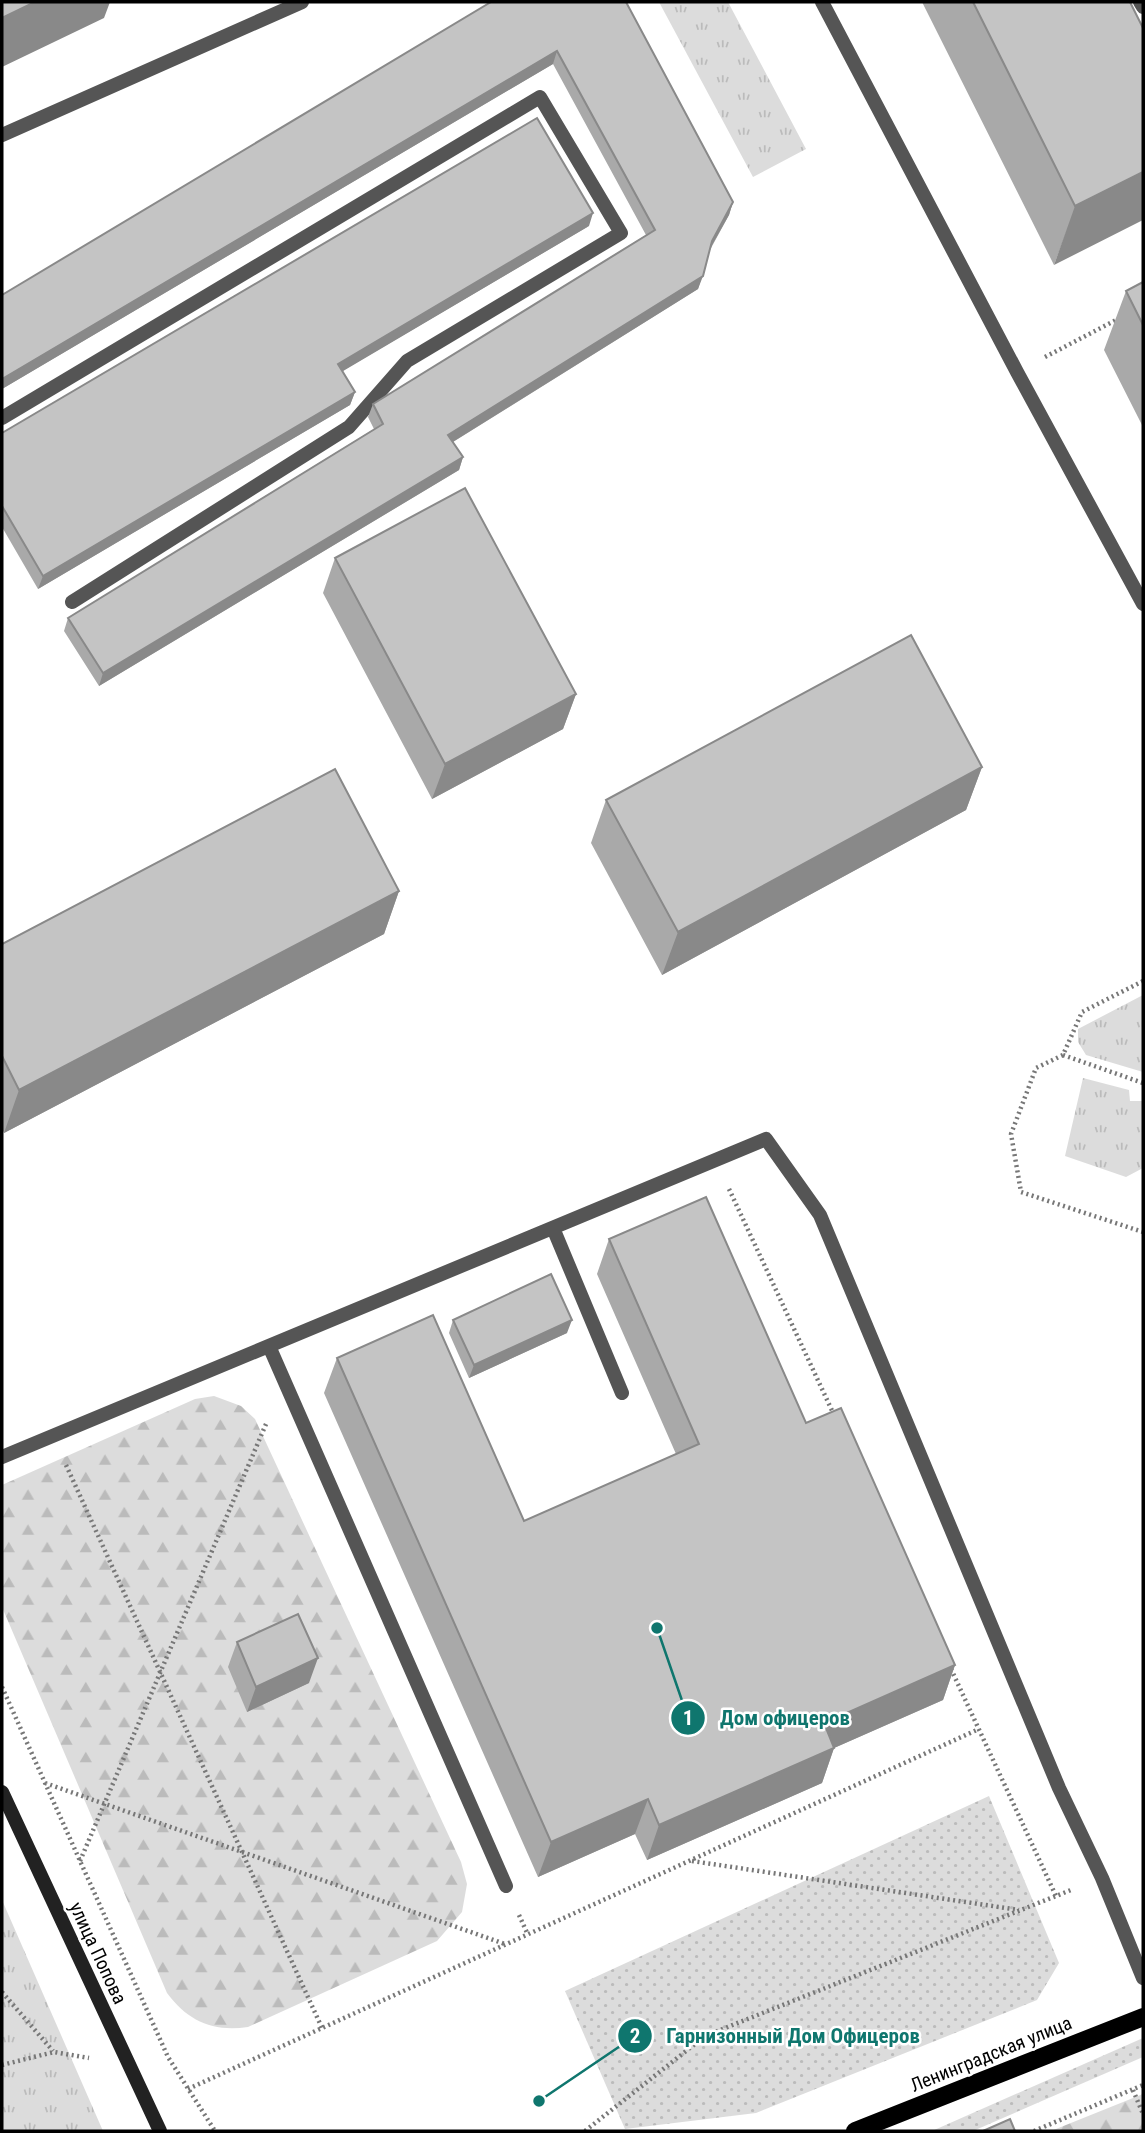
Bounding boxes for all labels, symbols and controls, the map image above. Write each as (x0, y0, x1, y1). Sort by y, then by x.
callout: Дом офицеров (671, 1697, 864, 1739)
text: 1 (683, 1706, 693, 1730)
text: Дом офицеров (720, 1706, 850, 1730)
street label: улица Попова (64, 1898, 132, 2008)
street label: Ленинградская улица (907, 2011, 1075, 2097)
callout: Гарнизонный Дом Офицеров (617, 2015, 934, 2057)
text: 2 (630, 2024, 640, 2048)
text: Гарнизонный Дом Офицеров (666, 2024, 920, 2048)

